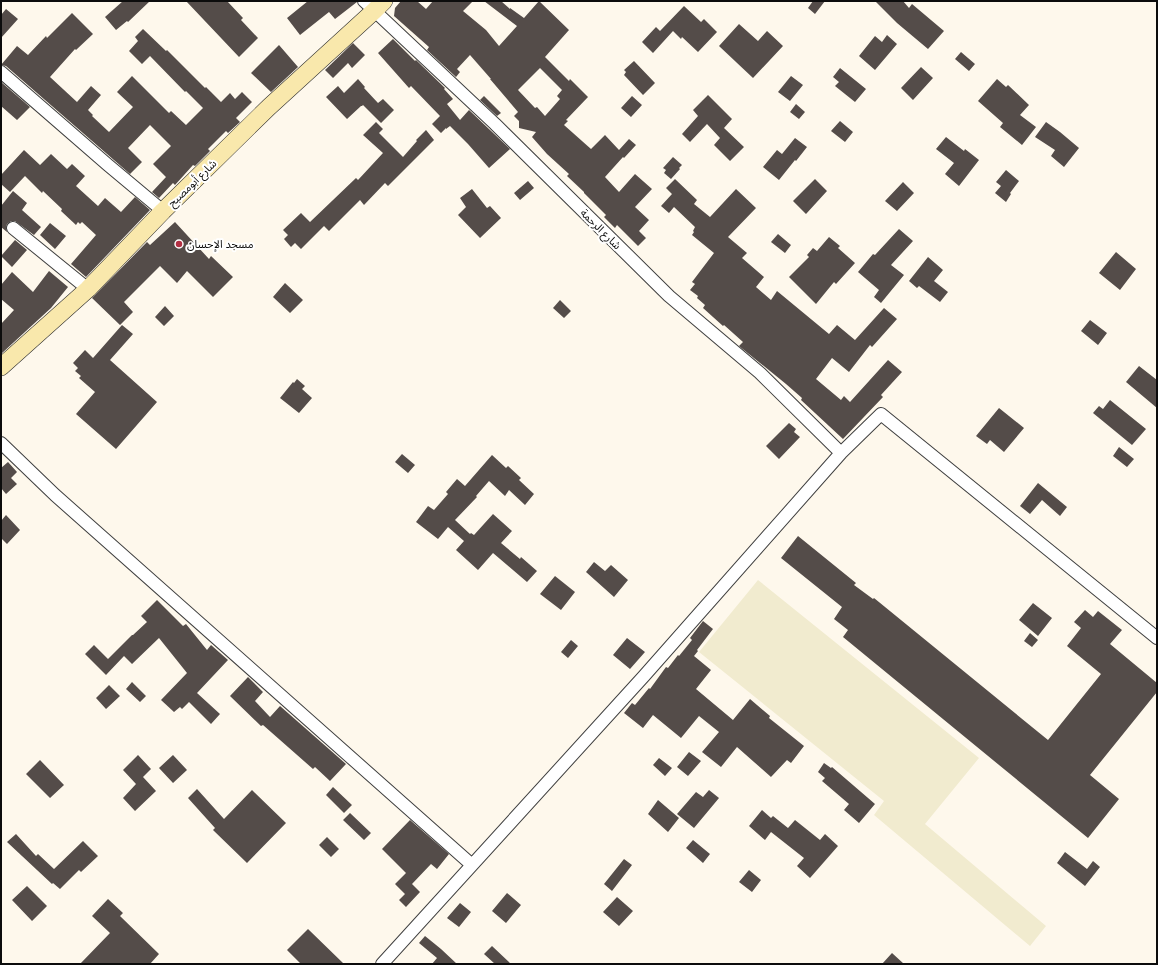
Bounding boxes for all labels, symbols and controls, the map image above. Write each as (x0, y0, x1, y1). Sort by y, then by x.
street label: شارع أبومصبح (165, 156, 220, 210)
street label: شارع الرحمة (577, 206, 625, 253)
place label: مسجد الإحسان (187, 237, 254, 252)
marker: مسجد الإحسان (174, 239, 184, 249)

